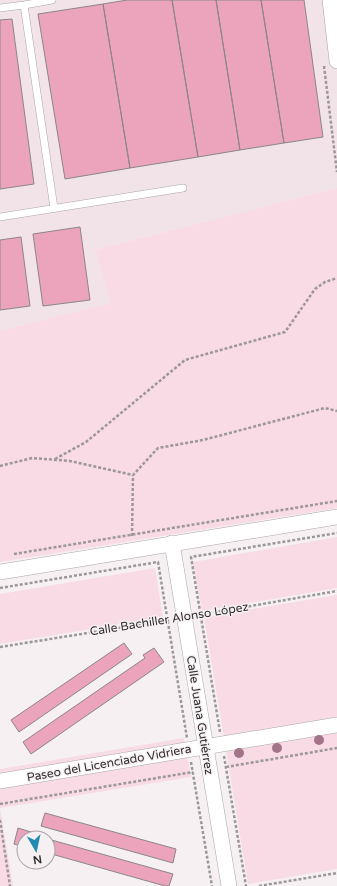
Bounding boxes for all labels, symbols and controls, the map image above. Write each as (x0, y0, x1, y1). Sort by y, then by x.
street label: Calle Bachiller Alonso López (89, 600, 249, 638)
street label: Calle Juana Gutiérrez (184, 654, 216, 776)
street label: Paseo del Licenciado Vidriera (26, 742, 192, 784)
north arrow (16, 830, 56, 870)
text: N (32, 852, 43, 866)

